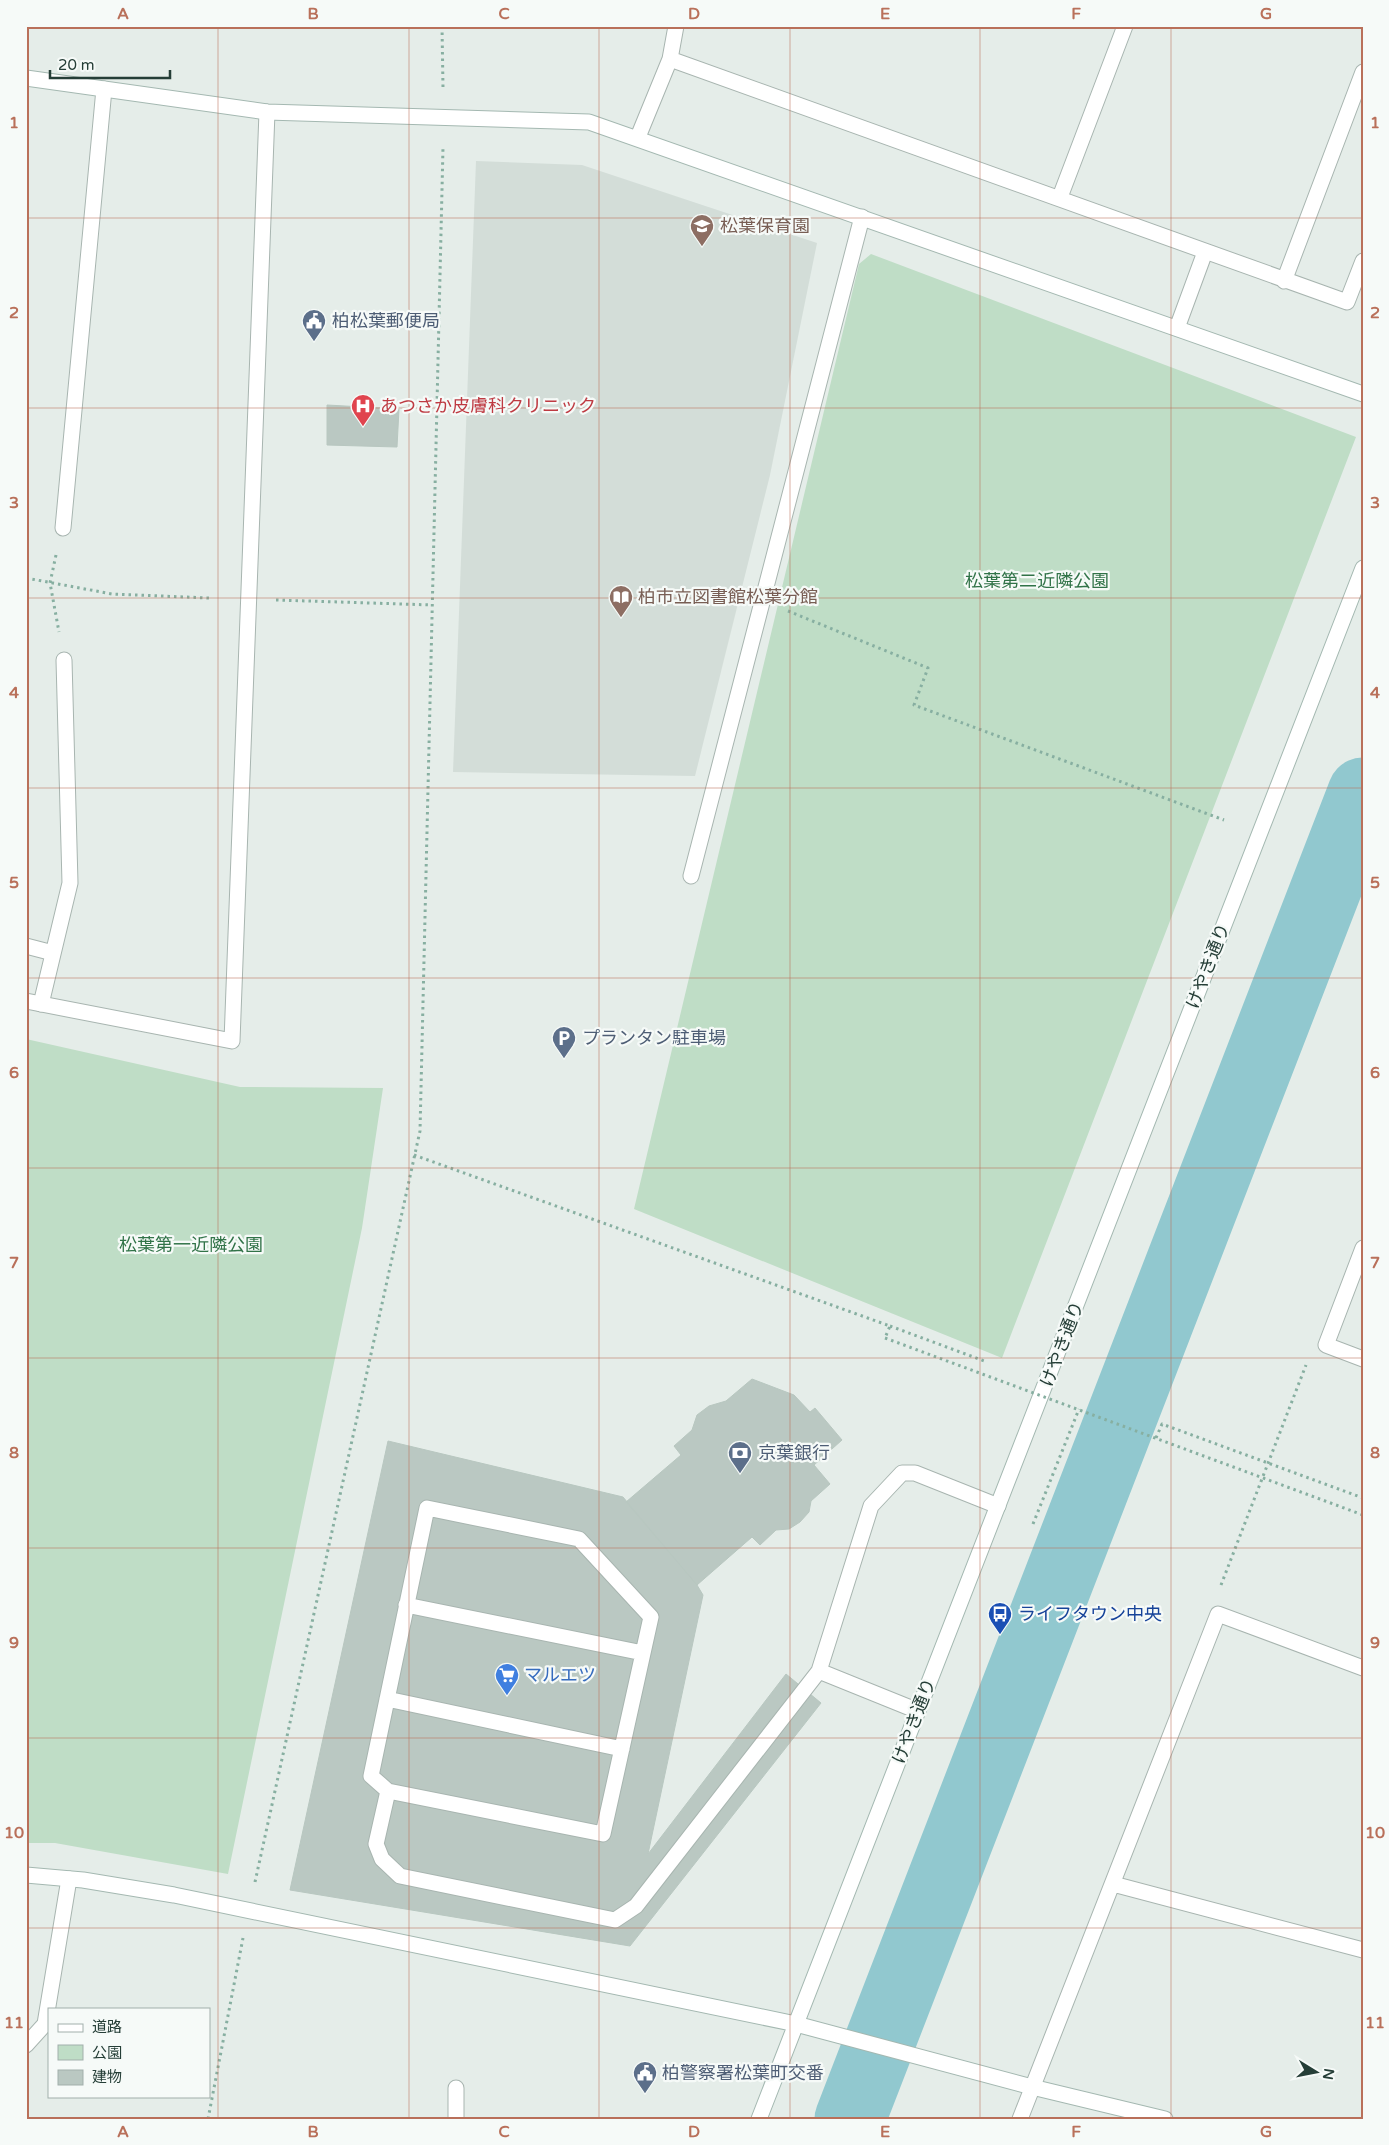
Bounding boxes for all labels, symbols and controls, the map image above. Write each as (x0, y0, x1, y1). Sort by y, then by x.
text: A (117, 4, 129, 24)
text: B (307, 4, 319, 24)
text: C (498, 4, 510, 24)
text: D (688, 4, 700, 24)
text: E (880, 4, 890, 24)
text: F (1071, 4, 1081, 24)
text: G (1260, 4, 1272, 24)
scale bar (50, 48, 170, 80)
text: 20 m (58, 56, 95, 74)
text: 1 (9, 113, 19, 133)
text: 1 (1370, 113, 1380, 133)
school or university icon: 松葉保育園 (689, 213, 715, 247)
place label: 松葉保育園 (720, 215, 810, 237)
text: 2 (9, 303, 19, 323)
text: 2 (1370, 303, 1380, 323)
public building icon: 柏松葉郵便局 (301, 308, 327, 342)
place label: 柏松葉郵便局 (332, 310, 440, 332)
hospital icon: あつさか皮膚科クリニック (350, 393, 376, 427)
place label: あつさか皮膚科クリニック (380, 395, 596, 417)
text: 3 (9, 493, 19, 513)
text: 3 (1370, 493, 1380, 513)
park label: 松葉第二近隣公園 (965, 570, 1109, 592)
library icon: 柏市立図書館松葉分館 (608, 584, 634, 618)
place label: 柏市立図書館松葉分館 (638, 586, 818, 608)
text: 4 (9, 683, 19, 703)
text: 4 (1370, 683, 1380, 703)
text: 5 (9, 873, 19, 893)
text: 5 (1370, 873, 1380, 893)
street label: けやき通り (1182, 920, 1234, 1012)
parking icon: プランタン駐車場 (551, 1025, 577, 1059)
place label: プランタン駐車場 (582, 1027, 726, 1049)
text: 6 (9, 1063, 19, 1083)
text: 6 (1370, 1063, 1380, 1083)
park label: 松葉第一近隣公園 (119, 1234, 263, 1256)
text: 7 (9, 1253, 19, 1273)
text: 7 (1370, 1253, 1380, 1273)
street label: けやき通り (1036, 1298, 1088, 1390)
bank icon: 京葉銀行 (727, 1440, 753, 1474)
place label: 京葉銀行 (758, 1442, 830, 1464)
text: 8 (9, 1443, 19, 1463)
text: 8 (1370, 1443, 1380, 1463)
bus stop icon: ライフタウン中央 (987, 1601, 1013, 1635)
place label: ライフタウン中央 (1018, 1603, 1162, 1625)
text: 9 (9, 1633, 19, 1653)
text: 9 (1370, 1633, 1380, 1653)
supermarket icon: マルエツ (494, 1662, 520, 1696)
place label: マルエツ (524, 1664, 596, 1686)
street label: けやき通り (888, 1675, 940, 1767)
text: 10 (4, 1823, 24, 1843)
text: 10 (1365, 1823, 1385, 1843)
legend (48, 2008, 210, 2098)
text: 11 (4, 2013, 24, 2033)
text: 11 (1365, 2013, 1385, 2033)
text: 道路 (92, 2018, 122, 2036)
text: 公園 (92, 2044, 122, 2062)
north arrow (1292, 2048, 1342, 2098)
public building icon: 柏警察署松葉町交番 (632, 2060, 658, 2094)
place label: 柏警察署松葉町交番 (662, 2062, 824, 2084)
text: N (1319, 2067, 1338, 2081)
text: 建物 (92, 2068, 122, 2086)
text: A (117, 2122, 129, 2142)
text: B (307, 2122, 319, 2142)
text: C (498, 2122, 510, 2142)
text: D (688, 2122, 700, 2142)
text: E (880, 2122, 890, 2142)
text: F (1071, 2122, 1081, 2142)
text: G (1260, 2122, 1272, 2142)

